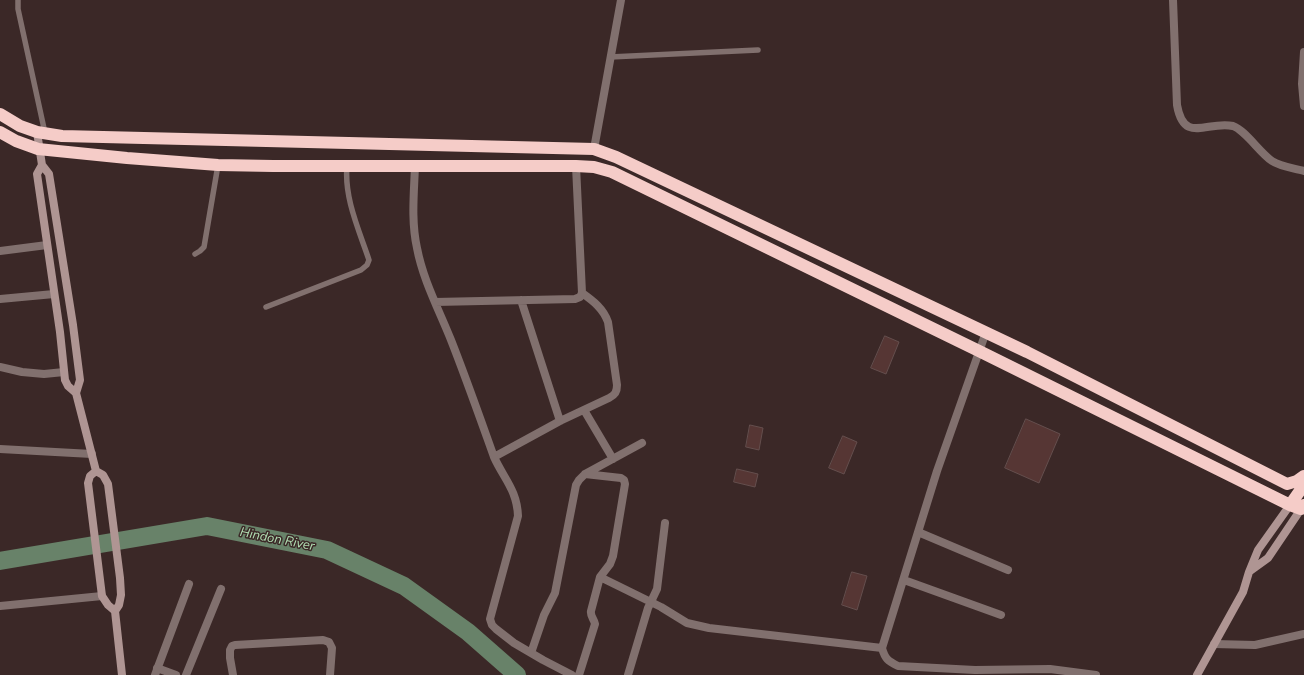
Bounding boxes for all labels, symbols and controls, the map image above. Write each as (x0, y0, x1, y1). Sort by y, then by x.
water label: Hindon River (238, 525, 316, 555)

